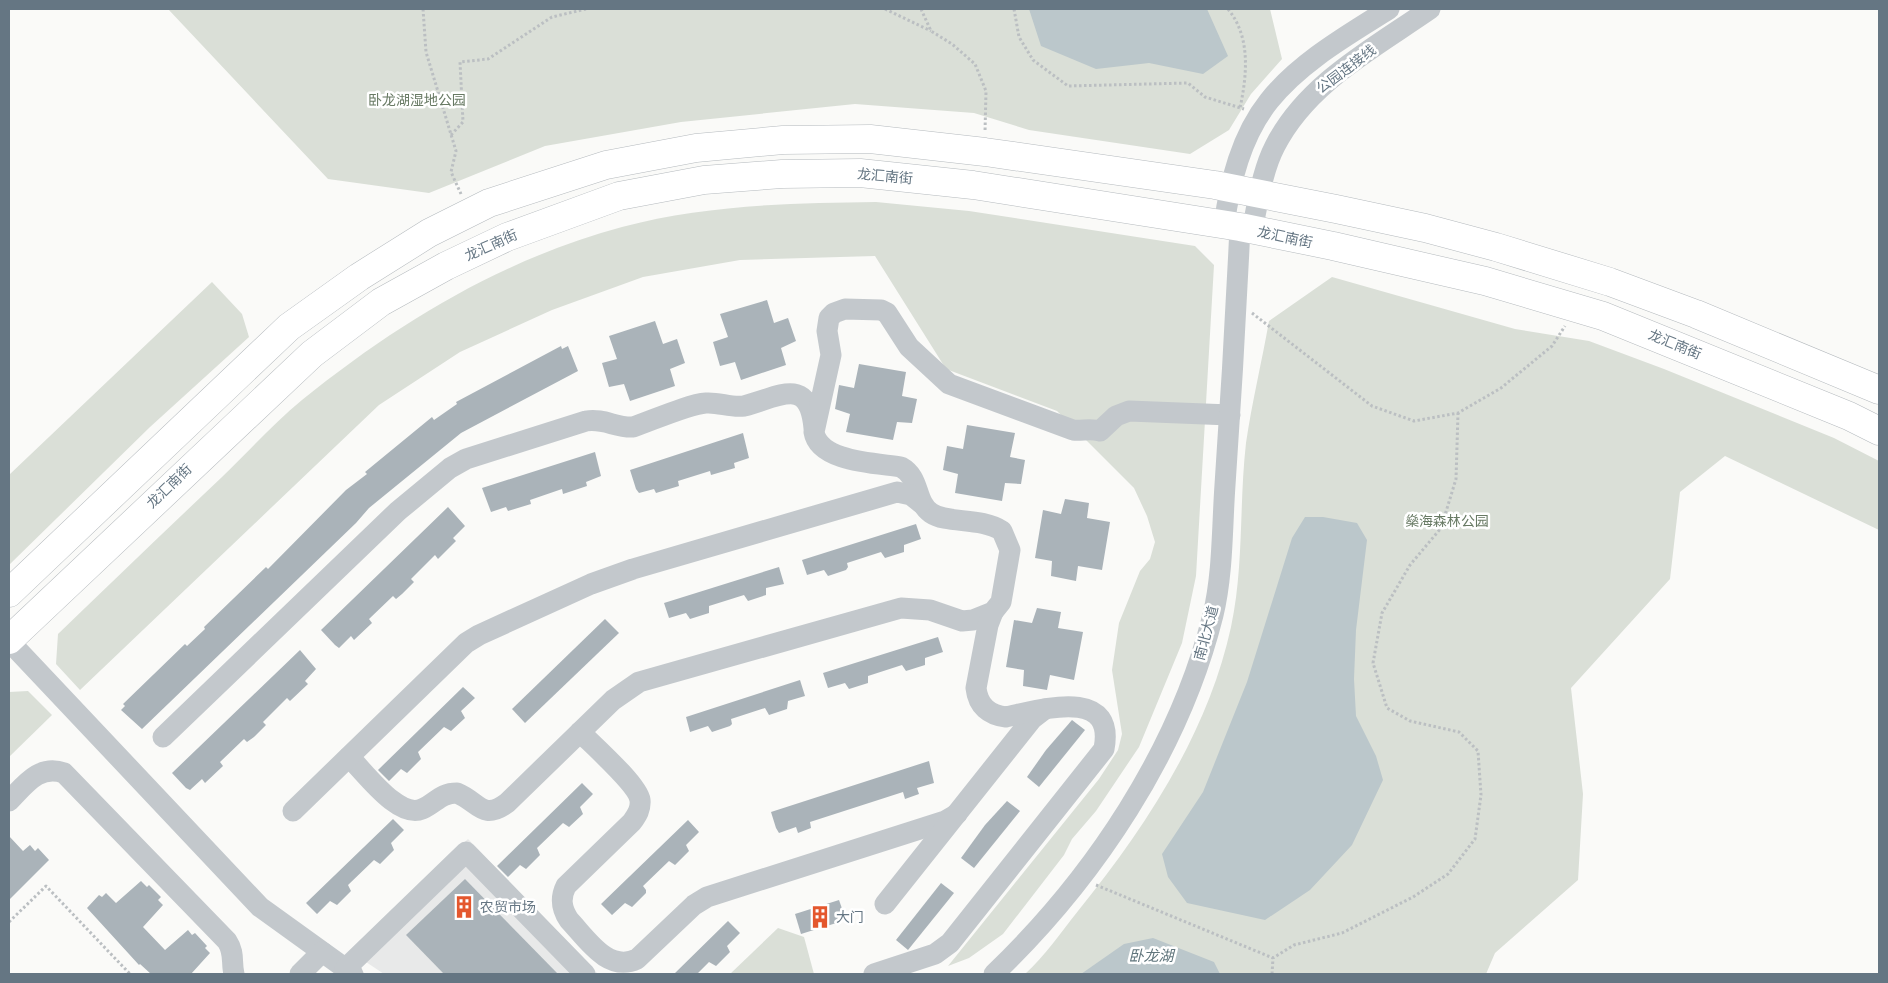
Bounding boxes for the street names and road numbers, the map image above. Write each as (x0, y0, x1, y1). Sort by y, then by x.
street label: 公园连接线 (1313, 42, 1379, 96)
street label: 龙汇南街 (856, 166, 914, 186)
street label: 龙汇南街 (1256, 223, 1314, 251)
street label: 龙汇南街 (462, 226, 520, 264)
street label: 龙汇南街 (1646, 326, 1704, 362)
street label: 龙汇南街 (143, 461, 195, 511)
street label: 南北大道 (1191, 604, 1221, 662)

